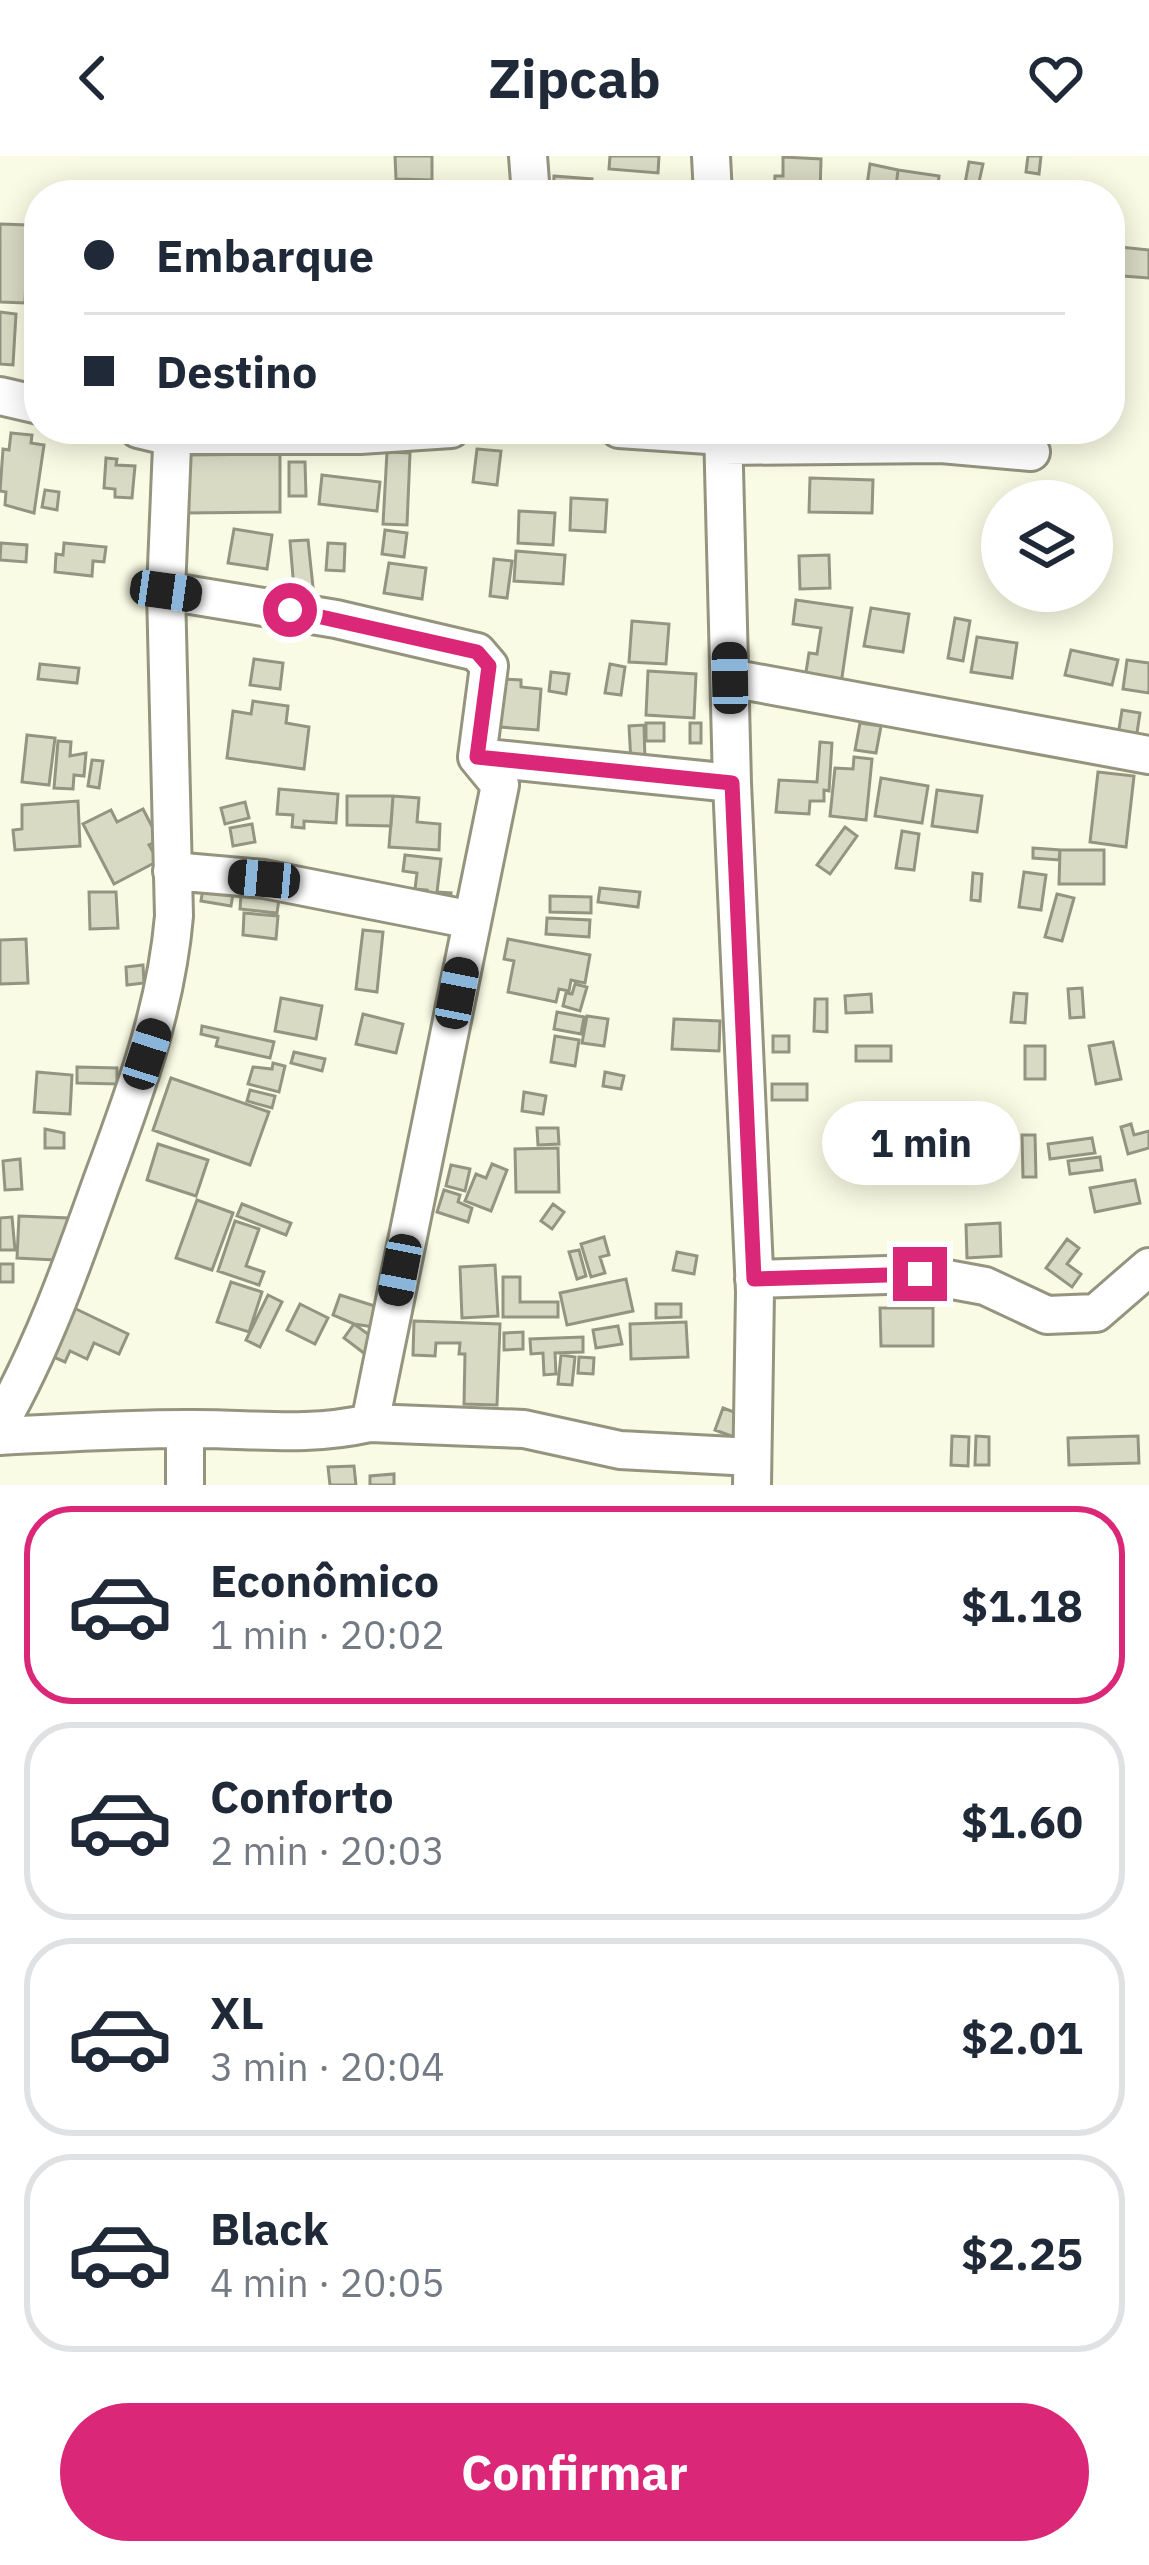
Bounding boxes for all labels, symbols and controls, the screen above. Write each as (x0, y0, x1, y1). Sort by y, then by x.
text: Zipcab (488, 43, 661, 113)
icon: back (60, 45, 126, 111)
icon: heart (1023, 45, 1089, 111)
text: Embarque (156, 226, 374, 284)
text: Destino (156, 342, 317, 400)
map controls (981, 480, 1113, 612)
button: layers (981, 480, 1113, 612)
car (128, 568, 204, 614)
route start (263, 583, 317, 637)
car (711, 642, 749, 714)
car (227, 858, 301, 900)
car (432, 954, 482, 1032)
car (119, 1014, 175, 1094)
callout: 1 min (821, 1100, 1019, 1184)
text: 1 min (870, 1117, 972, 1168)
car (375, 1231, 425, 1309)
route end (893, 1247, 947, 1301)
icon: car (66, 1551, 174, 1659)
text: Econômico (210, 1551, 439, 1609)
text: $1.18 (961, 1576, 1083, 1634)
text: 1 min · 20:02 (210, 1609, 445, 1660)
icon: car (66, 1767, 174, 1875)
text: Conforto (210, 1767, 394, 1825)
text: $1.60 (961, 1792, 1083, 1850)
text: 2 min · 20:03 (210, 1825, 445, 1876)
icon: car (66, 1983, 174, 2091)
text: XL (210, 1983, 264, 2041)
text: $2.01 (961, 2008, 1083, 2066)
text: 3 min · 20:04 (210, 2041, 445, 2092)
icon: car (66, 2199, 174, 2307)
text: Black (210, 2199, 329, 2257)
text: $2.25 (961, 2224, 1083, 2282)
text: 4 min · 20:05 (210, 2257, 445, 2308)
button: Confirmar (60, 2403, 1089, 2541)

